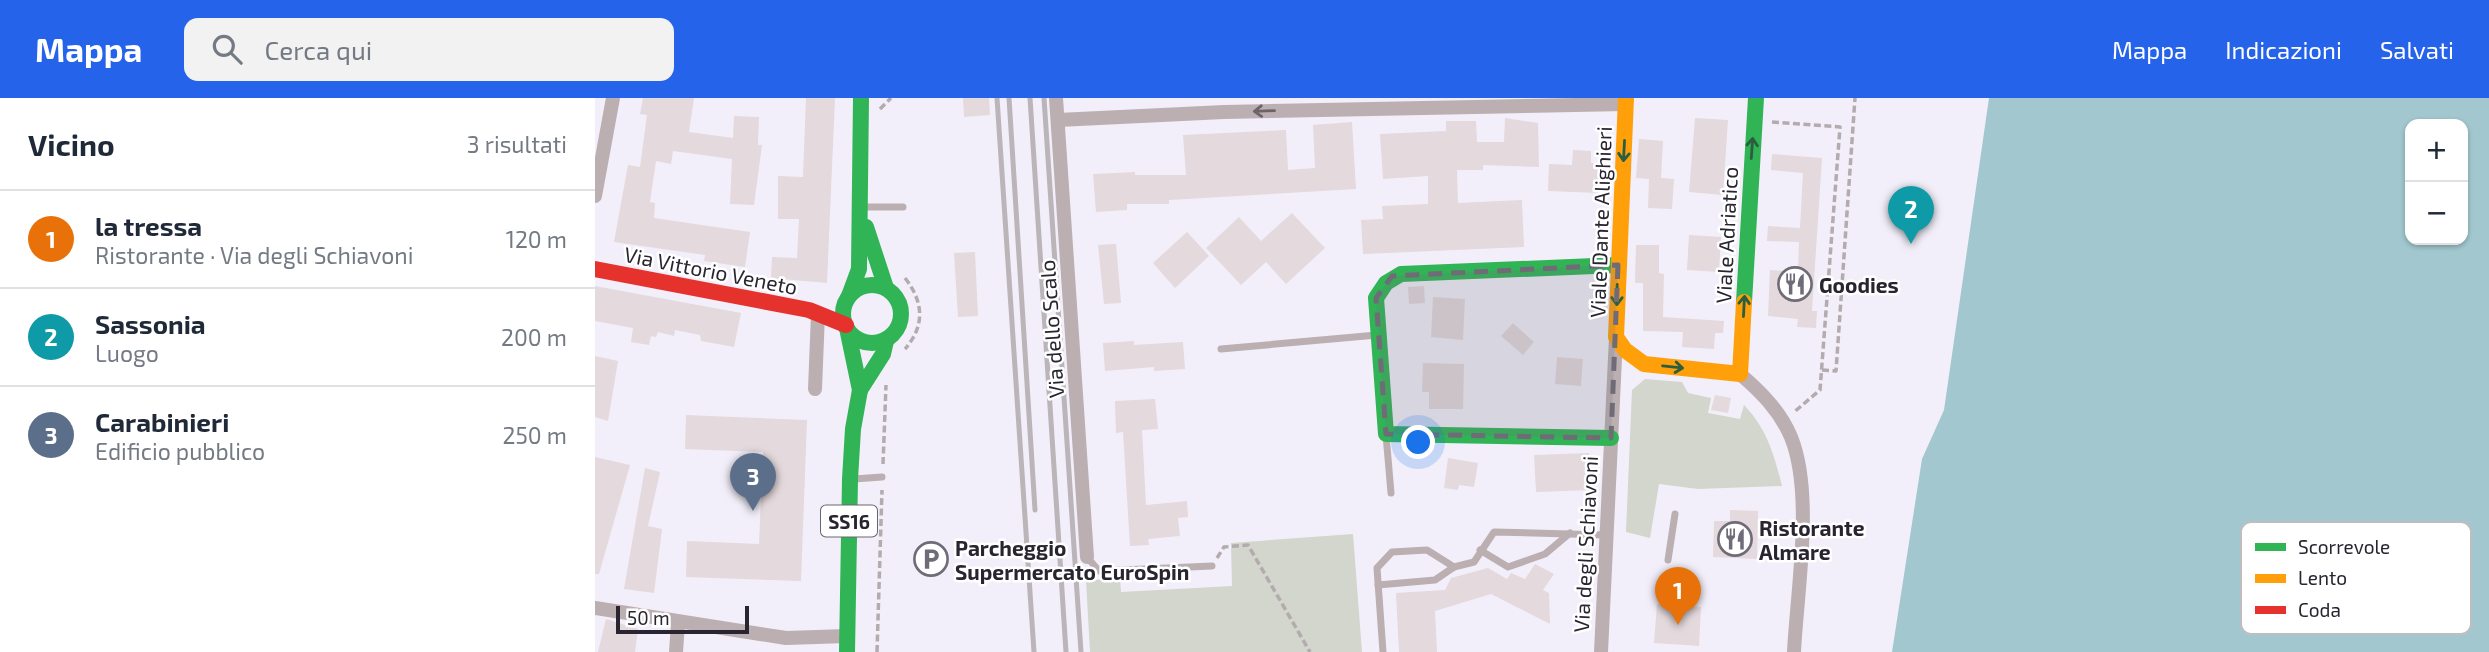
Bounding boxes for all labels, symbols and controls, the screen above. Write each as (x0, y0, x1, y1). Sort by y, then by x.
search box (184, 18, 674, 81)
text: Mappa (35, 29, 142, 69)
icon: search (208, 30, 246, 68)
text: Cerca qui (264, 34, 372, 65)
text: Mappa (2112, 35, 2187, 64)
text: Indicazioni (2225, 35, 2342, 64)
text: Salvati (2380, 35, 2454, 64)
one-way arrow (1252, 104, 1275, 117)
map controls (2405, 119, 2468, 245)
button: + (2405, 119, 2468, 182)
text: Vicino (28, 126, 115, 162)
street label: Viale Dante Alighieri (1584, 126, 1616, 318)
text: 3 risultati (467, 130, 567, 158)
one-way arrow (1746, 137, 1759, 159)
one-way arrow (1617, 139, 1630, 162)
street label: Viale Adriatico (1710, 166, 1742, 304)
button: − (2405, 182, 2468, 245)
pin: 2 (1888, 186, 1934, 244)
text: la tressa (95, 210, 202, 241)
text: 1 (46, 225, 56, 253)
text: 120 m (506, 225, 567, 253)
text: Ristorante · Via degli Schiavoni (95, 241, 413, 269)
street label: Via Vittorio Veneto (622, 241, 800, 299)
street label: Via dello Scalo (1034, 259, 1068, 399)
restaurant icon: Goodies (1776, 265, 1814, 303)
place label: Goodies (1819, 272, 1899, 297)
one-way arrow (1611, 283, 1624, 306)
one-way arrow (1737, 295, 1750, 318)
text: Sassonia (95, 308, 206, 339)
text: 2 (44, 323, 58, 351)
text: 200 m (501, 323, 567, 351)
text: Luogo (95, 339, 159, 367)
one-way arrow (1661, 360, 1683, 373)
text: Carabinieri (95, 406, 229, 437)
text: 3 (44, 421, 58, 449)
text: 250 m (503, 421, 567, 449)
your location (1401, 425, 1435, 459)
text: Edificio pubblico (95, 437, 265, 465)
pin: 3 (730, 453, 776, 511)
street label: Via degli Schiavoni (1568, 455, 1602, 633)
road number: SS16 (821, 506, 877, 536)
place label: Ristorante Almare (1759, 515, 1865, 564)
restaurant icon: Ristorante Almare (1716, 520, 1754, 558)
legend (2241, 522, 2471, 634)
place label: Parcheggio Supermercato EuroSpin (955, 535, 1189, 584)
text: Scorrevole (2298, 535, 2390, 558)
parking icon: Parcheggio Supermercato EuroSpin (912, 540, 950, 578)
text: Lento (2298, 566, 2347, 589)
pin: 1 (1655, 567, 1701, 625)
text: Coda (2298, 598, 2341, 621)
scale bar (616, 603, 749, 635)
text: 50 m (627, 606, 670, 629)

